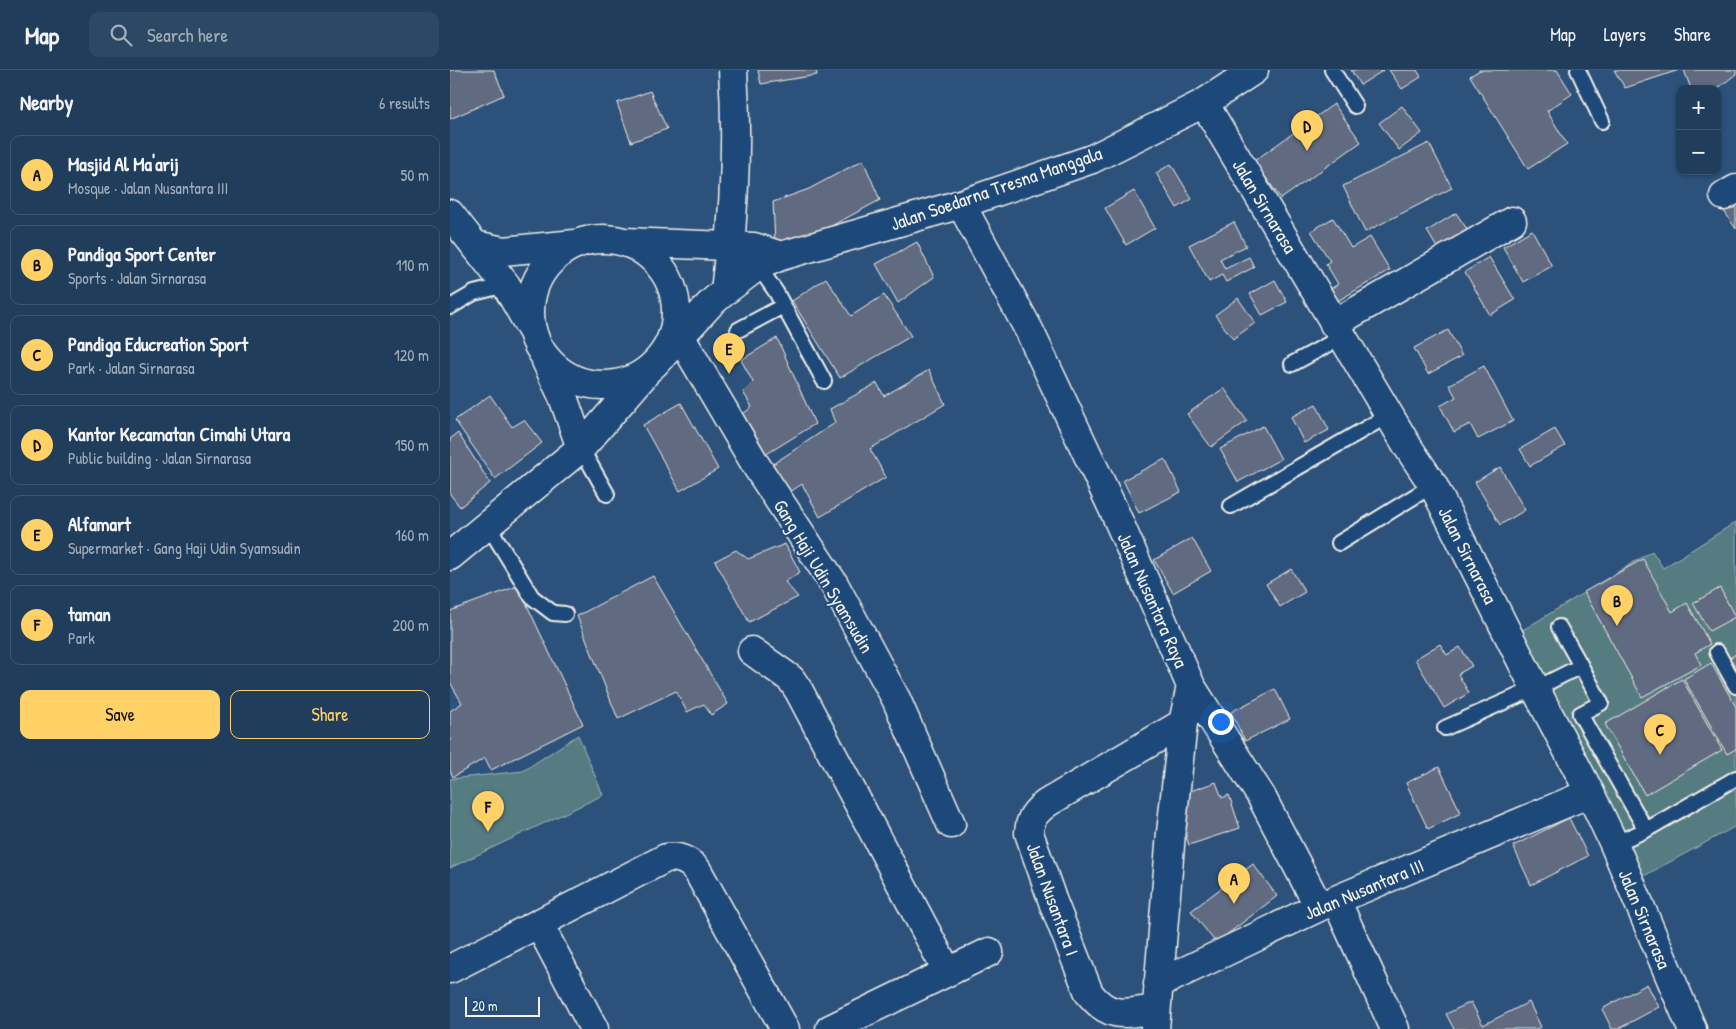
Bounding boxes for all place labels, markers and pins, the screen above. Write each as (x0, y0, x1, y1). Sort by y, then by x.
pin: D (1291, 110, 1323, 151)
pin: E (713, 333, 745, 374)
pin: B (1601, 585, 1633, 626)
pin: C (1644, 714, 1676, 755)
pin: F (472, 791, 504, 832)
pin: A (1218, 863, 1250, 904)

